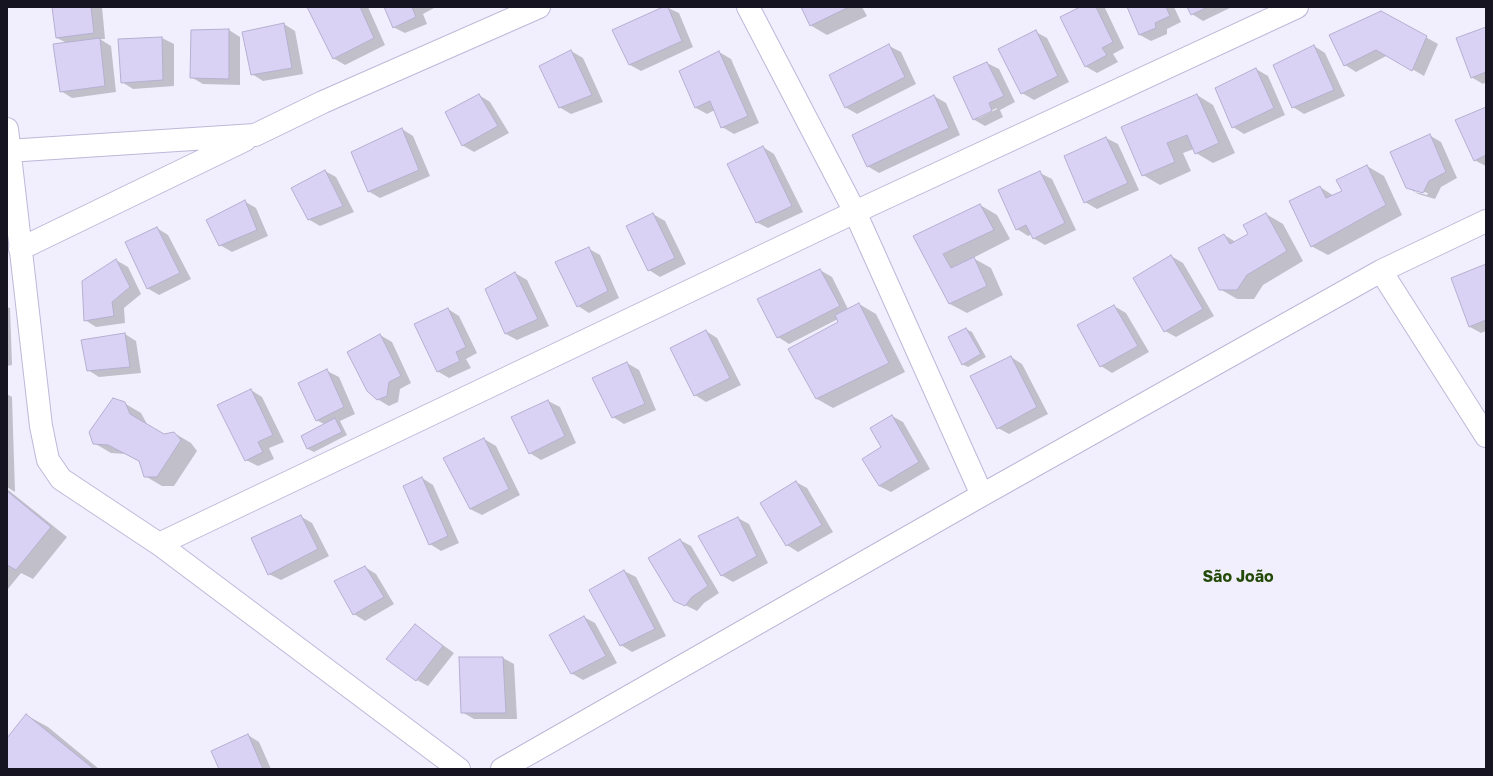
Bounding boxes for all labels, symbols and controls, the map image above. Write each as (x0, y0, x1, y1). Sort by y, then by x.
district label: São João (1202, 567, 1274, 587)

